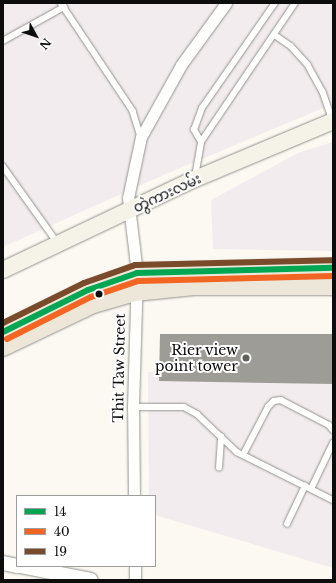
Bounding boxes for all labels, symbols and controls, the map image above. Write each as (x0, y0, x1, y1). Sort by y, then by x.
north arrow (16, 16, 56, 56)
text: N (37, 35, 54, 52)
street label: တွဲကားလမ်း (130, 170, 204, 216)
unlabelled marker (94, 289, 104, 299)
street label: Thit Taw Street (110, 313, 128, 423)
place label: Rier view point tower (155, 342, 238, 374)
marker: Rier view point tower (241, 353, 251, 363)
legend (16, 495, 156, 567)
text: 14 (54, 504, 66, 519)
text: 40 (54, 524, 70, 539)
text: 19 (54, 544, 67, 559)

